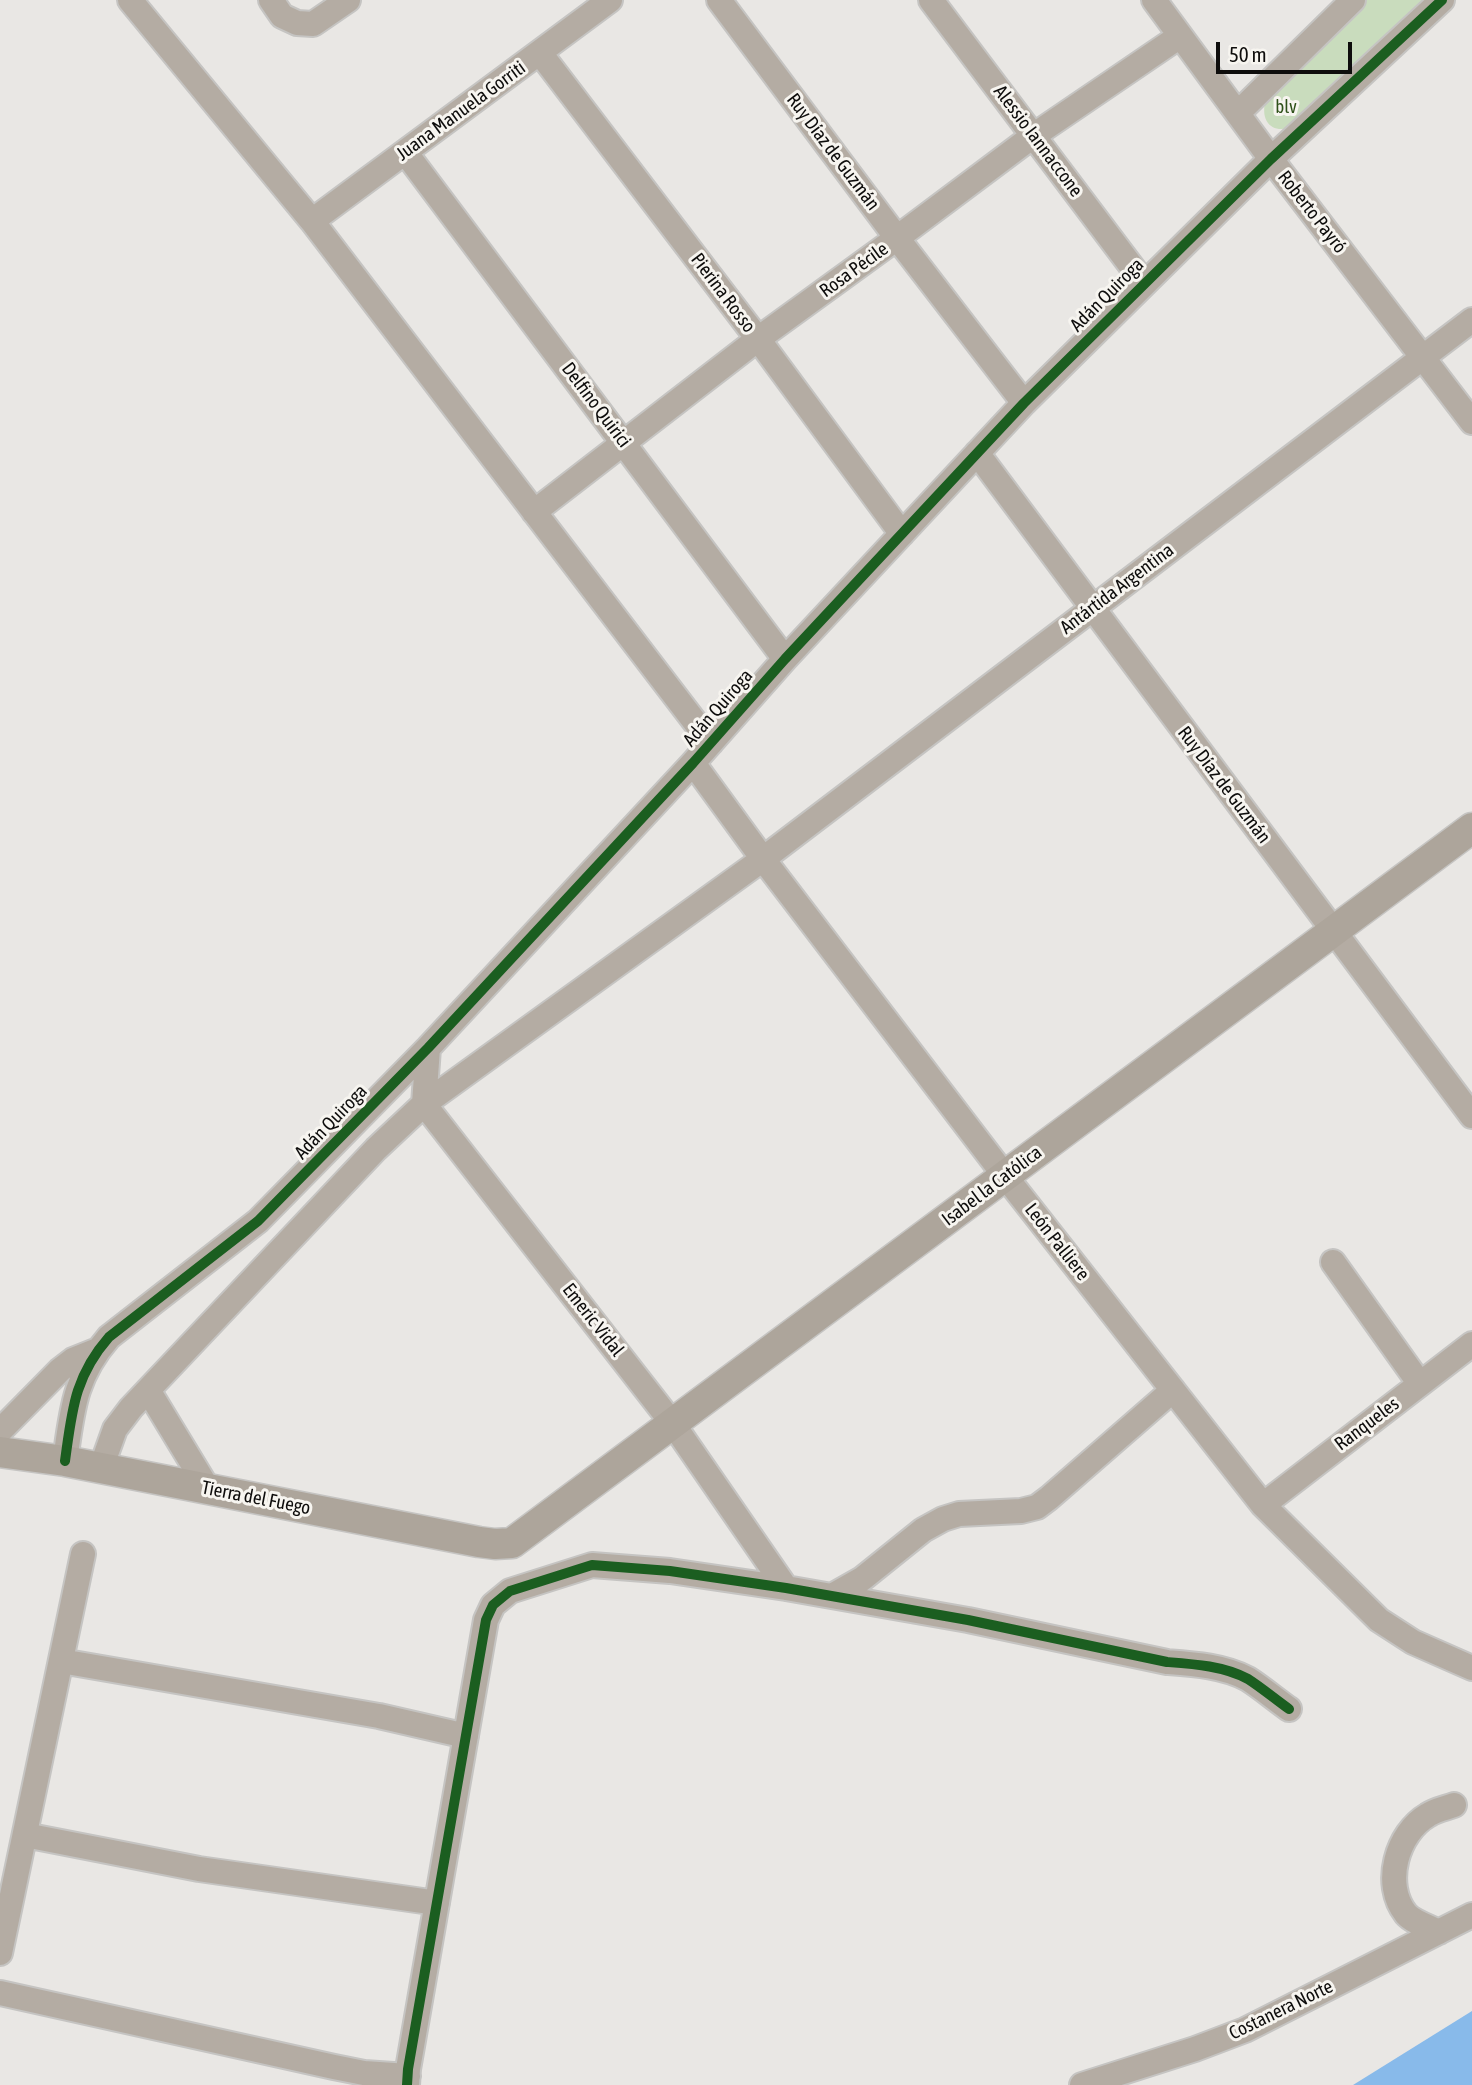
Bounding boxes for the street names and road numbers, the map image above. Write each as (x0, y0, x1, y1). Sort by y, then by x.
street label: Juana Manuela Gorriti (392, 56, 530, 166)
street label: Alessio Iannaccone (989, 81, 1087, 201)
street label: Ruy Díaz de Guzmán (782, 89, 884, 215)
street label: Roberto Payró (1273, 166, 1351, 258)
street label: Rosa Pécile (815, 238, 893, 302)
street label: Pierina Rosso (686, 249, 760, 337)
street label: Adán Quiroga (1065, 253, 1149, 337)
street label: Delfino Quirici (557, 358, 635, 452)
street label: Antártida Argentina (1056, 539, 1178, 639)
street label: Adán Quiroga (678, 665, 758, 751)
street label: Ruy Díaz de Guzmán (1173, 722, 1275, 848)
street label: Adán Quiroga (290, 1080, 372, 1164)
street label: Isabel la Católica (938, 1141, 1046, 1231)
street label: León Palliere (1020, 1199, 1094, 1285)
street label: Emeric Vidal (557, 1279, 629, 1361)
street label: Ranqueles (1330, 1392, 1404, 1456)
street label: Tierra del Fuego (200, 1476, 312, 1520)
street label: Costanera Norte (1225, 1975, 1337, 2045)

